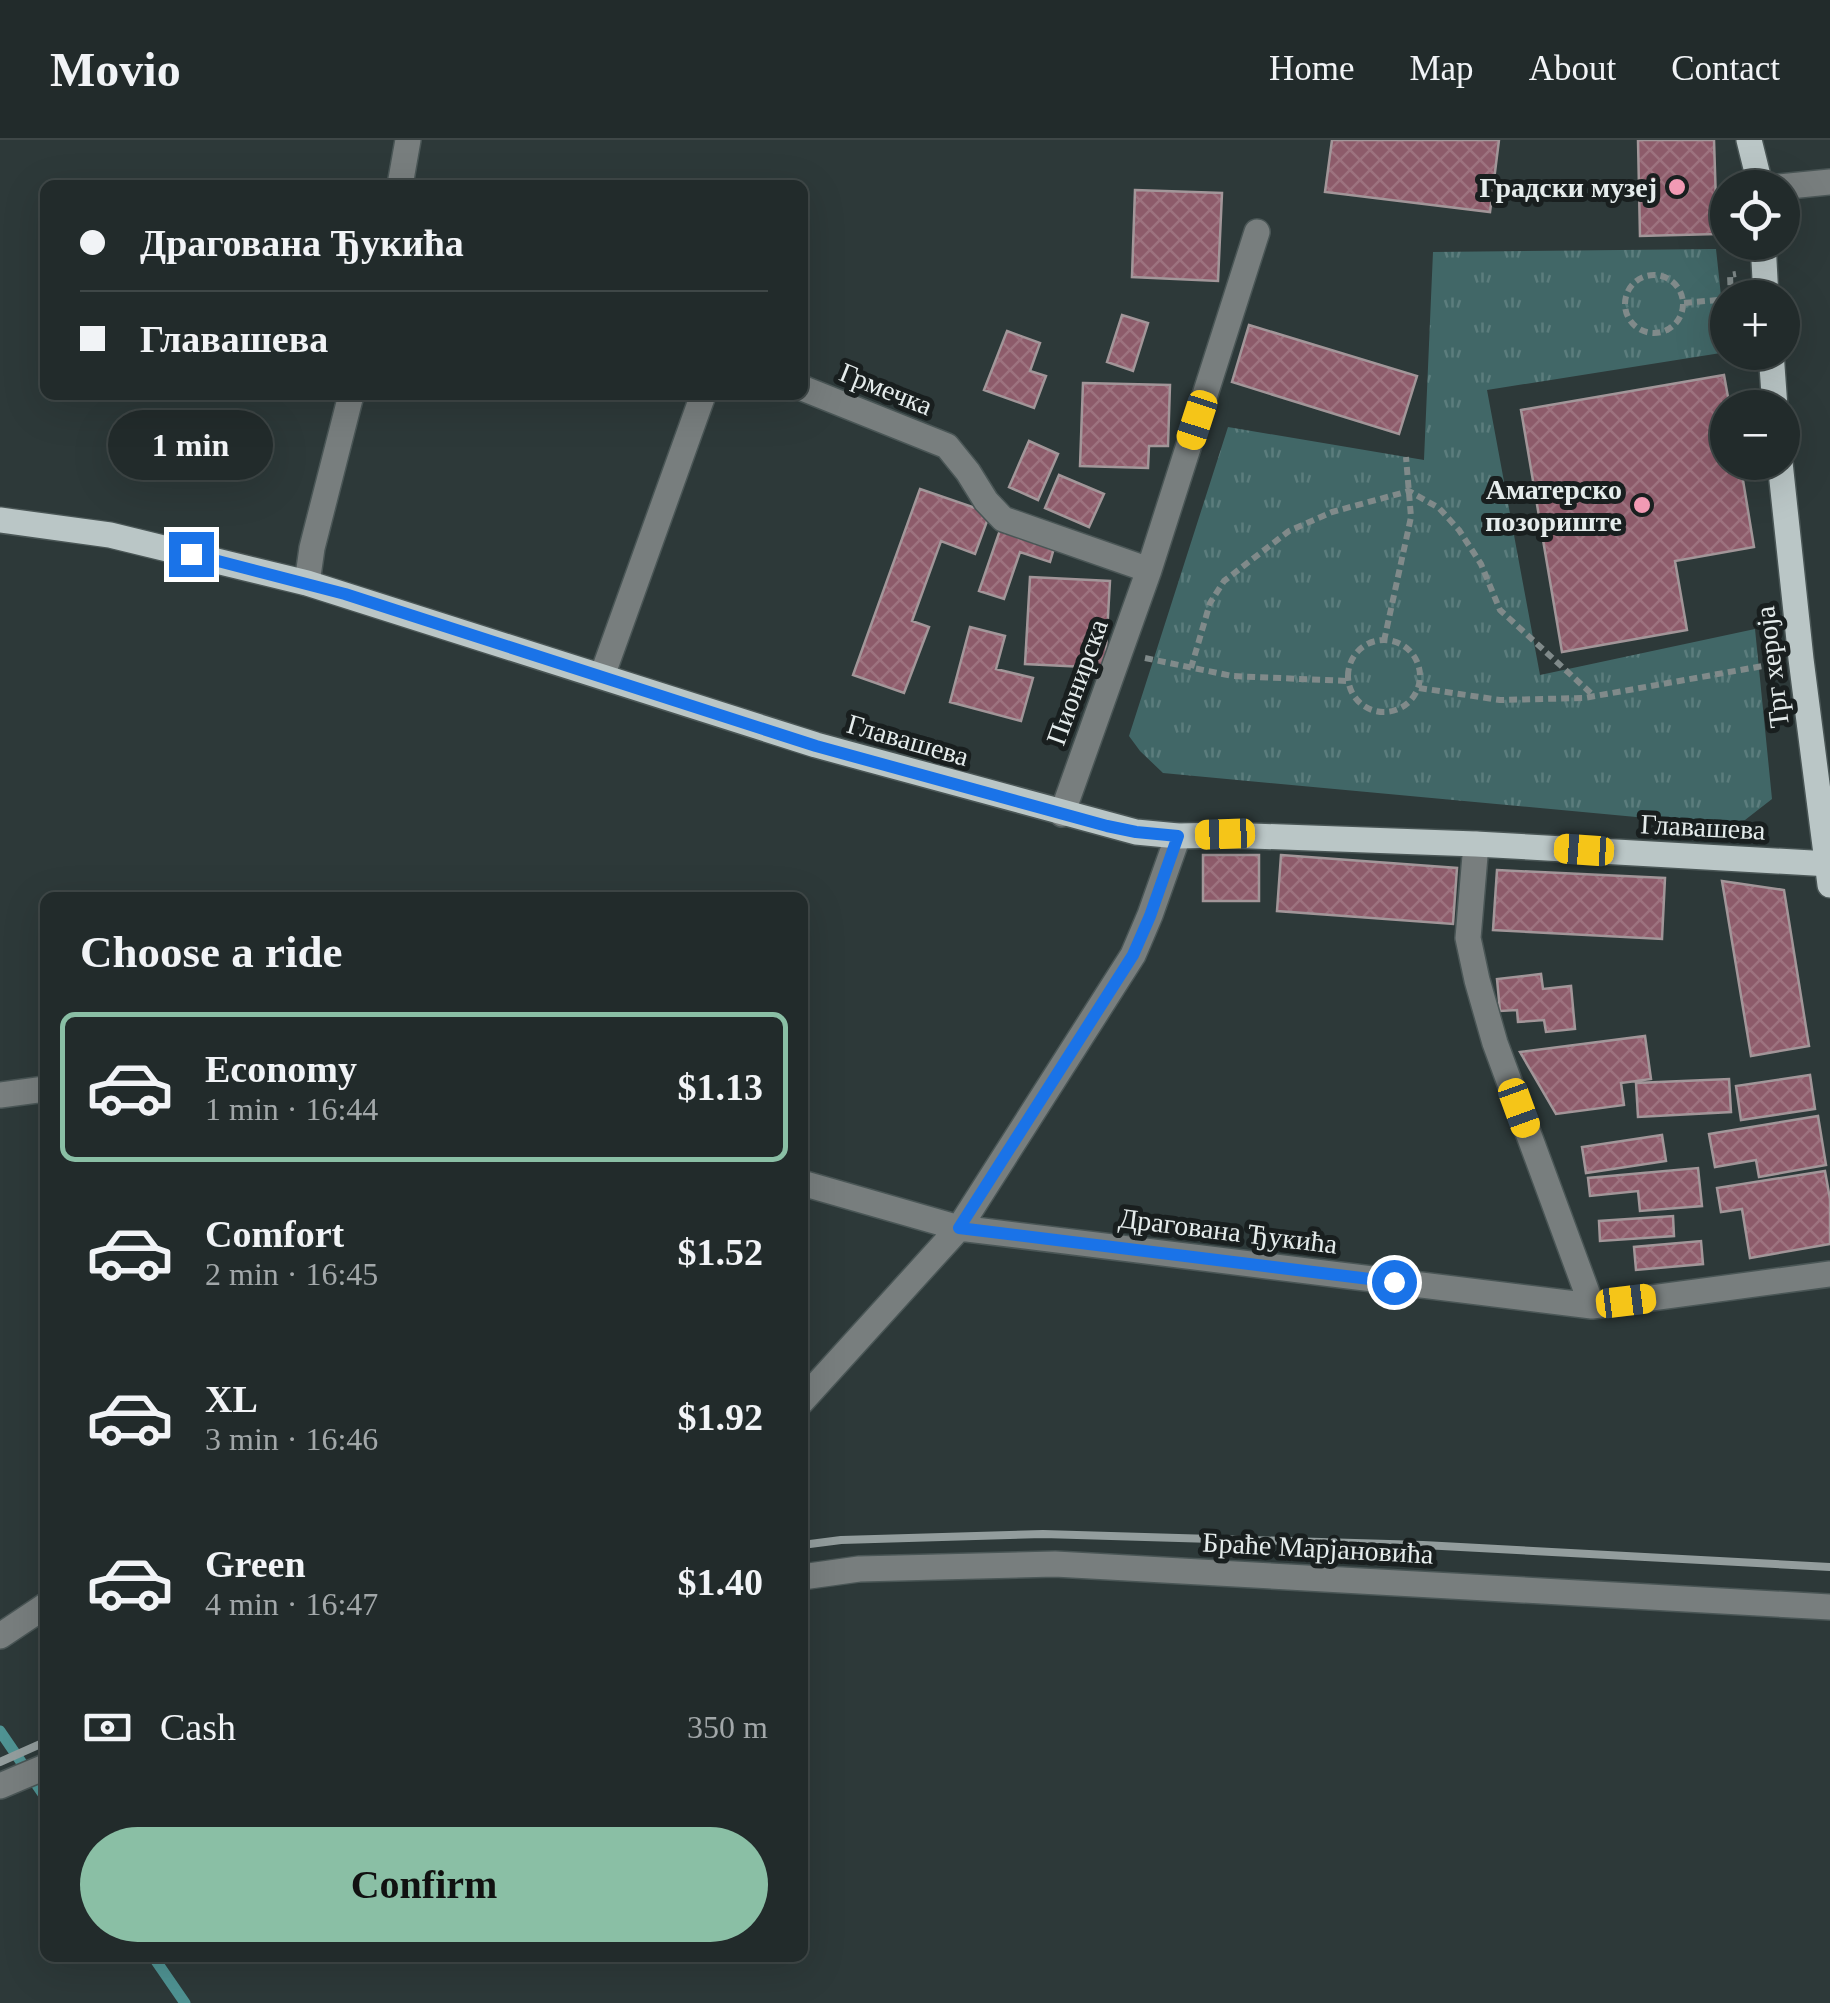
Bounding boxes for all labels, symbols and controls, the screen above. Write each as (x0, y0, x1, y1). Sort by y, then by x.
text: Movio (50, 43, 181, 96)
text: Home (1269, 49, 1354, 88)
text: Map (1409, 49, 1474, 88)
text: About (1529, 49, 1616, 88)
text: Contact (1671, 49, 1780, 88)
map controls (1710, 170, 1800, 480)
button: locate (1710, 170, 1800, 260)
place label: Градски музеј (1479, 172, 1657, 203)
marker: Градски музеј (1666, 176, 1688, 198)
text: Драгована Ђукића (140, 222, 464, 264)
button: + (1710, 280, 1800, 370)
text: Главашева (140, 318, 328, 360)
street label: Грмечка (835, 356, 937, 422)
car (1173, 387, 1221, 453)
button: − (1710, 390, 1800, 480)
callout: 1 min (109, 409, 274, 479)
text: 1 min (152, 427, 229, 463)
place label: Аматерско позориште (1485, 474, 1622, 537)
marker: Аматерско позориште (1631, 494, 1653, 516)
route end (169, 532, 214, 577)
street label: Трг хероја (1749, 604, 1795, 730)
street label: Пионирска (1040, 615, 1114, 749)
street label: Главашева (844, 708, 973, 772)
street label: Главашева (1640, 808, 1767, 846)
car (1194, 818, 1256, 850)
car (1553, 833, 1615, 867)
text: Choose a ride (80, 927, 343, 977)
icon: car (85, 1042, 175, 1132)
text: Economy (205, 1048, 357, 1090)
text: $1.13 (678, 1066, 763, 1108)
car (1495, 1075, 1543, 1141)
text: 1 min · 16:44 (205, 1091, 378, 1127)
street label: Драгована Ђукића (1117, 1202, 1340, 1260)
icon: car (85, 1207, 175, 1297)
text: Comfort (205, 1213, 344, 1255)
text: $1.52 (678, 1231, 763, 1273)
text: 2 min · 16:45 (205, 1256, 378, 1292)
route start (1372, 1260, 1417, 1305)
car (1594, 1282, 1658, 1320)
icon: car (85, 1372, 175, 1462)
text: XL (205, 1378, 258, 1420)
text: $1.92 (678, 1396, 763, 1438)
text: 3 min · 16:46 (205, 1421, 378, 1457)
street label: Браће Марјановића (1202, 1526, 1435, 1570)
icon: car (85, 1537, 175, 1627)
text: Green (205, 1543, 306, 1585)
text: $1.40 (678, 1561, 763, 1603)
text: 4 min · 16:47 (205, 1586, 378, 1622)
icon: cash (80, 1700, 135, 1755)
text: Cash (160, 1706, 236, 1748)
text: 350 m (687, 1709, 768, 1745)
button: Confirm (80, 1827, 768, 1942)

